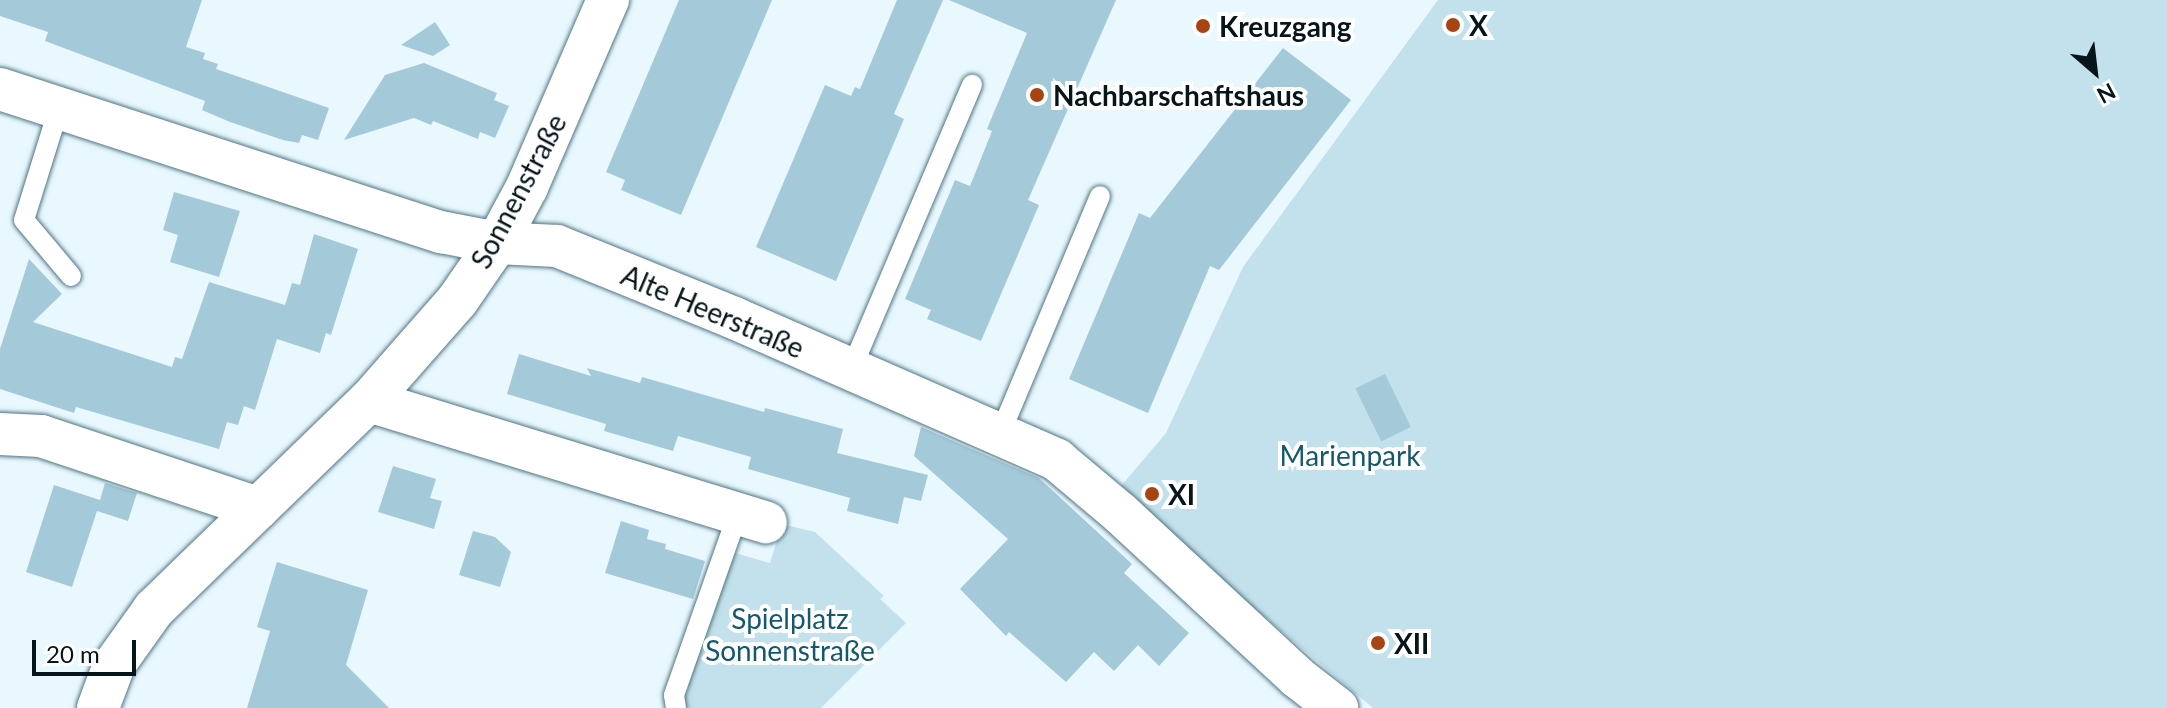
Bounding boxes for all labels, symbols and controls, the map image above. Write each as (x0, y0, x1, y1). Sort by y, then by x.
place label: X (1469, 8, 1488, 42)
place label: Kreuzgang (1219, 9, 1351, 43)
marker: X (1444, 16, 1462, 34)
marker: Kreuzgang (1194, 17, 1212, 35)
north arrow (2055, 32, 2135, 112)
place label: Nachbarschaftshaus (1053, 78, 1304, 112)
text: N (2093, 78, 2120, 110)
marker: Nachbarschaftshaus (1028, 86, 1046, 104)
street label: Sonnenstraße (463, 108, 573, 274)
street label: Alte Heerstraße (617, 257, 809, 365)
park label: Marienpark (1280, 438, 1420, 472)
place label: XI (1168, 477, 1195, 511)
marker: XI (1143, 485, 1161, 503)
park label: Spielplatz Sonnenstraße (705, 601, 875, 667)
scale bar (36, 624, 140, 674)
place label: XII (1394, 626, 1429, 660)
marker: XII (1369, 634, 1387, 652)
text: 20 m (46, 639, 100, 668)

